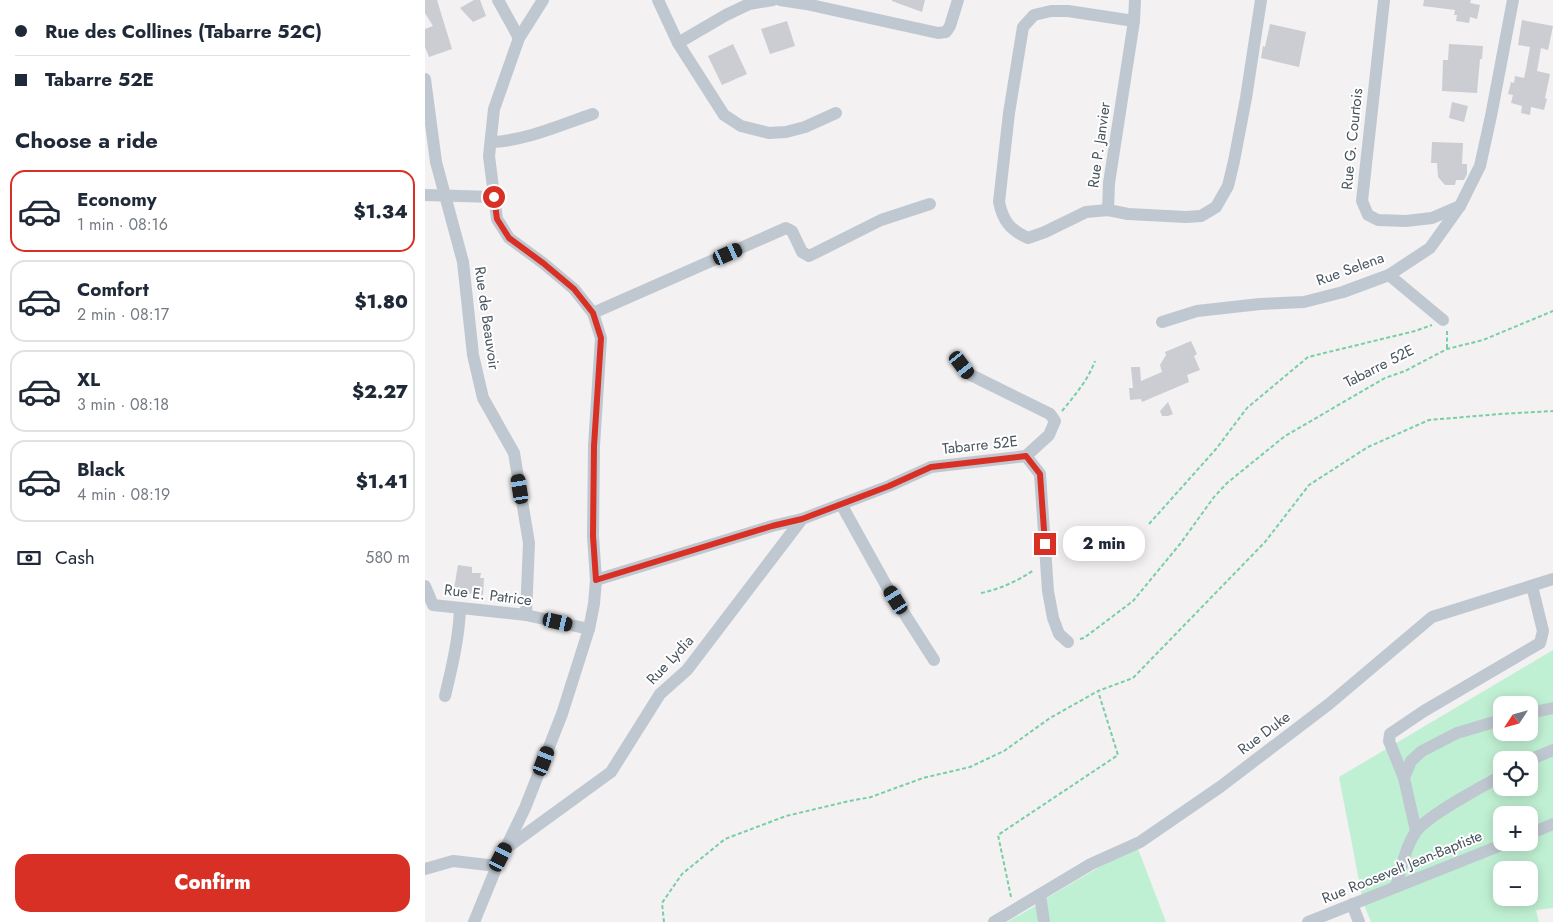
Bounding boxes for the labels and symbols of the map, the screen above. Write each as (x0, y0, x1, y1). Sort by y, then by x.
street label: Rue G. Courtois (1336, 87, 1368, 191)
street label: Rue P. Janvier (1082, 100, 1116, 189)
route start (483, 186, 505, 208)
car (711, 241, 744, 267)
street label: Rue Selena (1313, 247, 1387, 291)
street label: Rue de Beauvoir (469, 265, 505, 372)
street label: Tabarre 52E (1340, 339, 1418, 393)
car (946, 349, 977, 381)
street label: Tabarre 52E (941, 430, 1019, 460)
car (510, 473, 529, 505)
callout: 2 min (1063, 526, 1145, 562)
route end (1034, 533, 1056, 555)
street label: Rue E. Patrice (443, 579, 533, 611)
car (881, 583, 910, 617)
car (541, 611, 574, 633)
street label: Rue Lydia (641, 630, 699, 690)
north arrow (1493, 696, 1537, 741)
street label: Rue Duke (1233, 706, 1295, 760)
car (531, 744, 556, 778)
street label: Rue Roosevelt Jean-Baptiste (1319, 825, 1486, 909)
car (487, 840, 514, 874)

